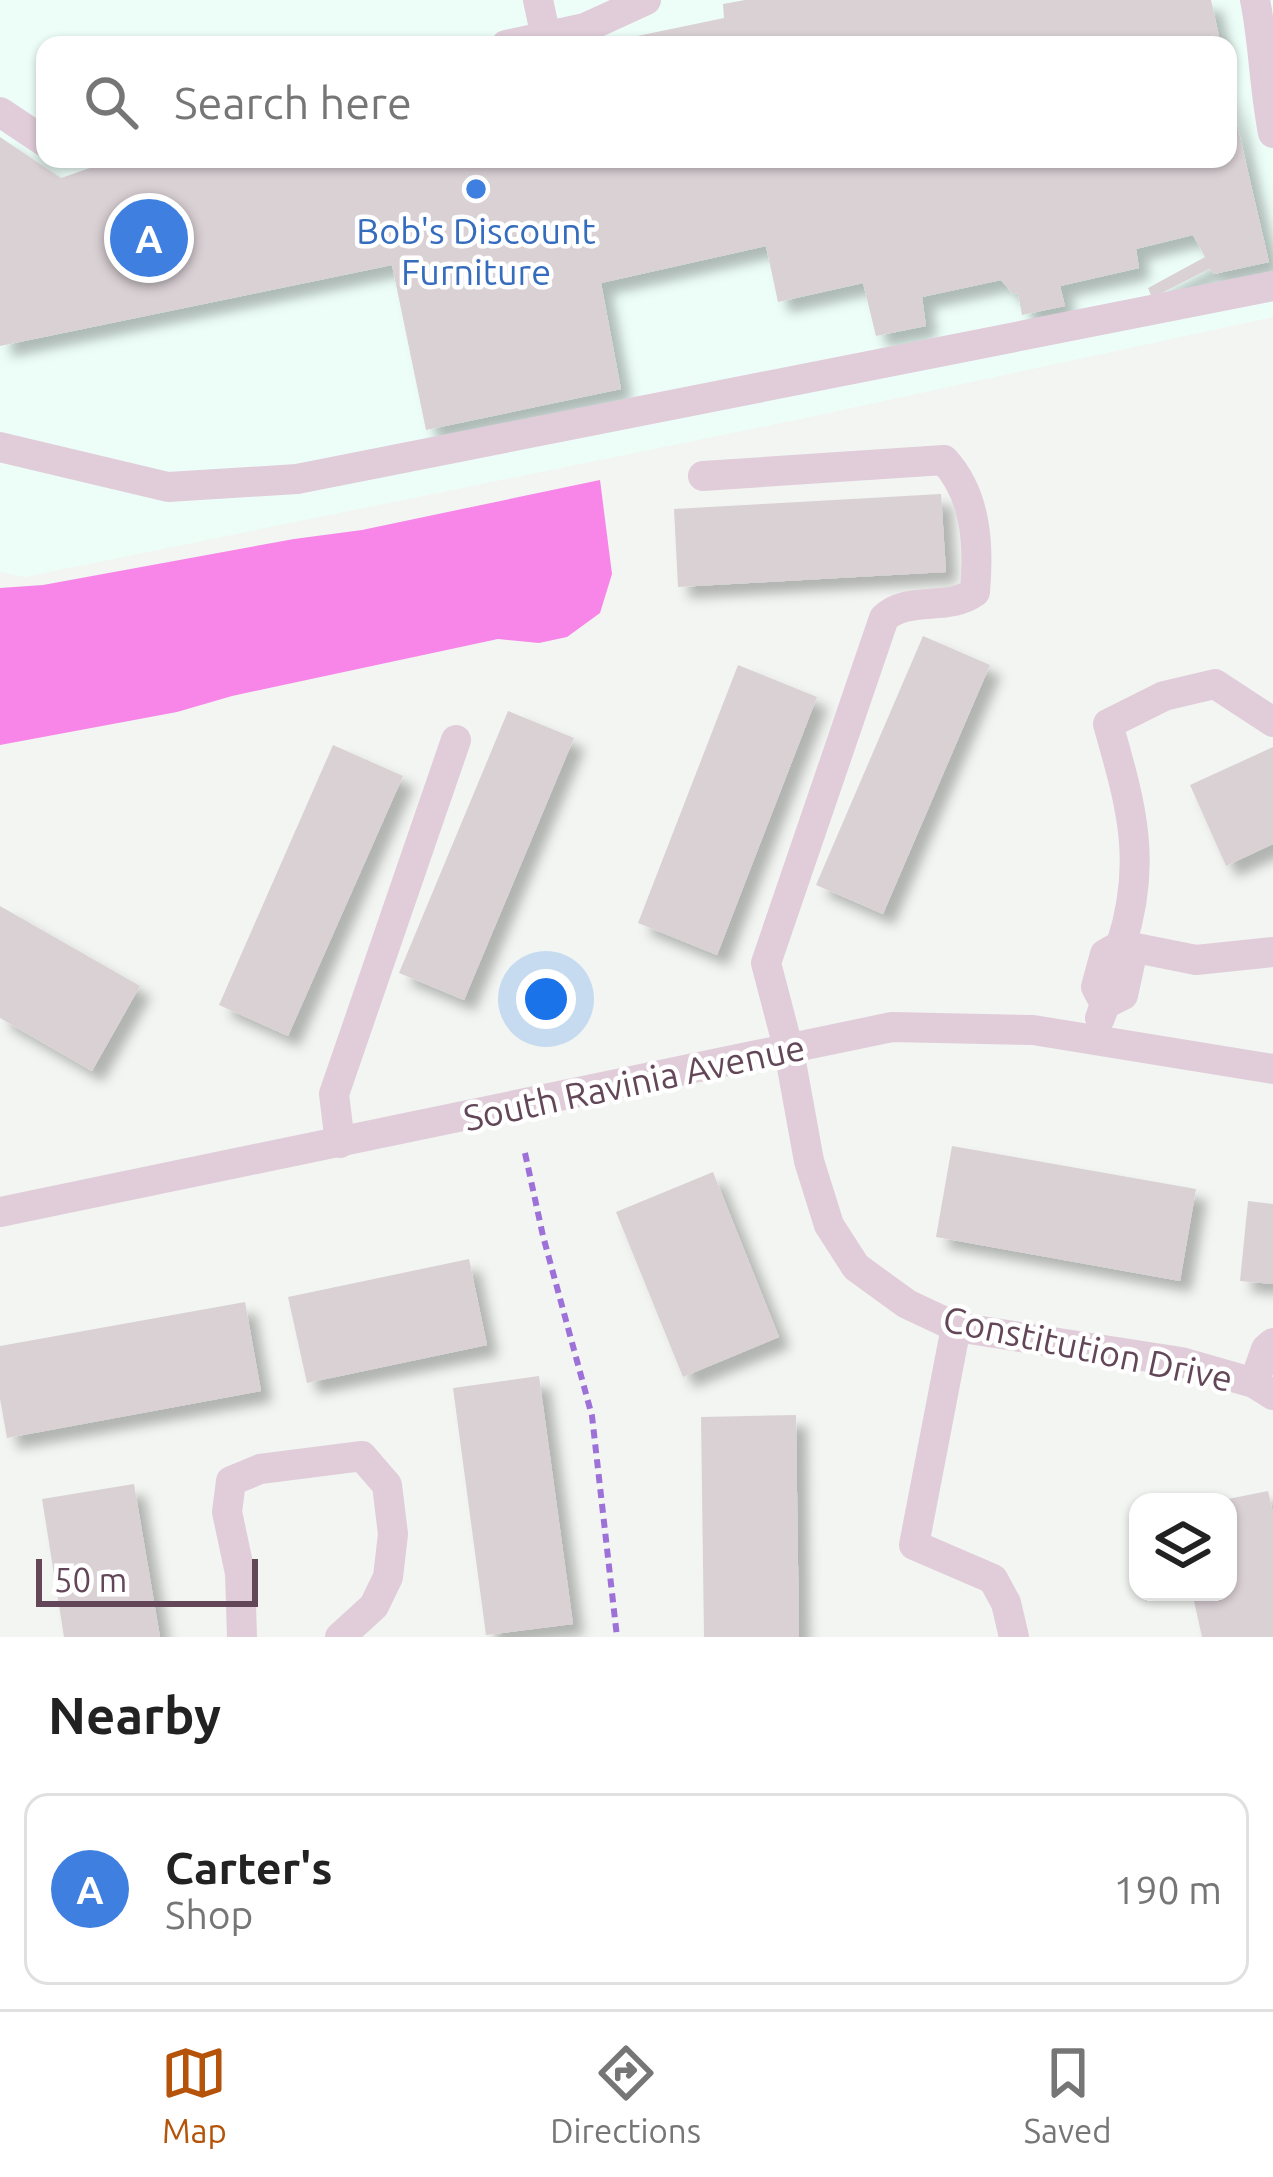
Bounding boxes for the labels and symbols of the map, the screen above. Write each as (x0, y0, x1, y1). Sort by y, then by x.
marker: Bob's Discount Furniture (463, 176, 489, 202)
pin: A (110, 193, 188, 283)
place label: Bob's Discount Furniture (356, 210, 596, 292)
your location (516, 969, 576, 1029)
street label: South Ravinia Avenue (460, 1026, 808, 1138)
street label: Constitution Drive (940, 1297, 1236, 1399)
scale bar (36, 1553, 258, 1606)

